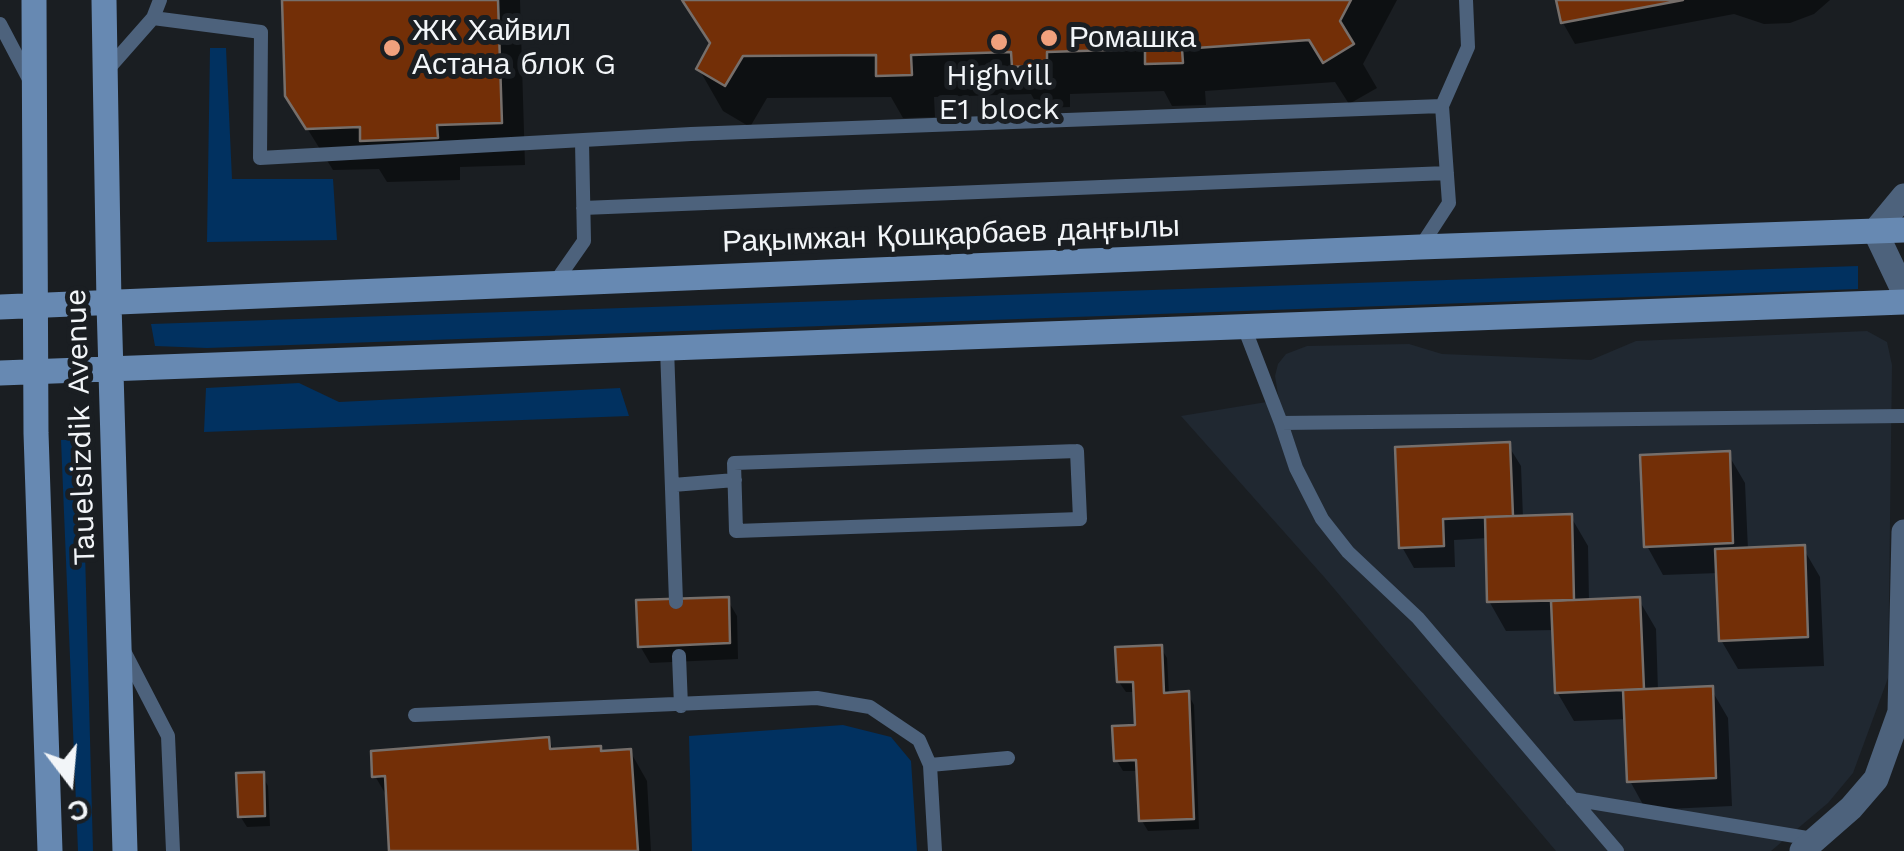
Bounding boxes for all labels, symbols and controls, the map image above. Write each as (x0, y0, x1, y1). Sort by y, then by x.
place label: ЖК Хайвил Астана блок G (412, 13, 616, 84)
place label: Ромашка (1069, 20, 1196, 56)
marker: Ромашка (1038, 27, 1060, 49)
marker: Highvill E1 block (988, 31, 1010, 53)
marker: ЖК Хайвил Астана блок G (381, 37, 403, 59)
place label: Highvill E1 block (939, 58, 1059, 128)
street label: Рақымжан Қошқарбаев даңғылы (722, 209, 1180, 261)
street label: Tauelsizdik Avenue (58, 288, 104, 566)
north arrow (20, 731, 120, 831)
text: С (64, 792, 93, 829)

